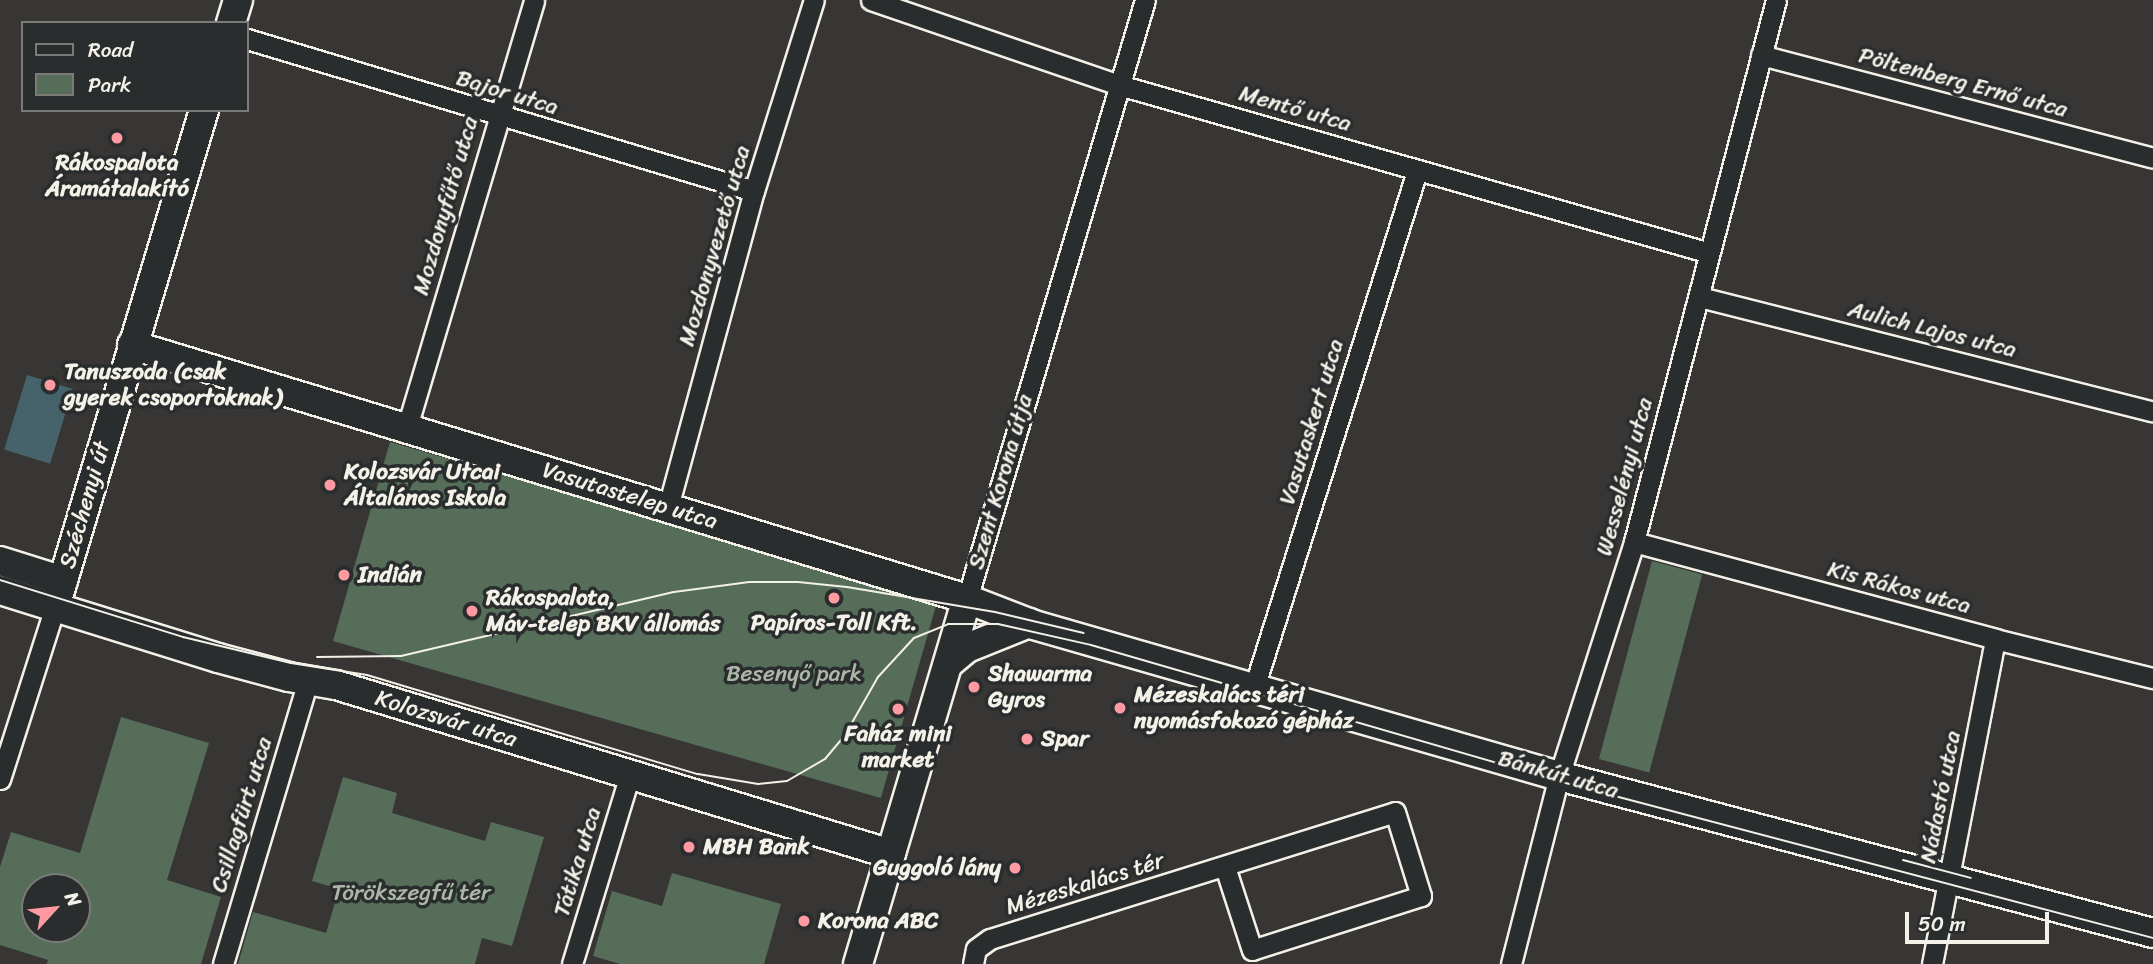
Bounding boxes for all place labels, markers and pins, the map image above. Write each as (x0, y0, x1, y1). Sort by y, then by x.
marker: Rákospalota Áramátalakító (109, 130, 125, 146)
place label: Rákospalota Áramátalakító (45, 149, 189, 203)
place label: Tanuszoda (csak gyerek csoportoknak) (64, 358, 284, 412)
marker: Tanuszoda (csak gyerek csoportoknak) (42, 377, 58, 393)
place label: Kolozsvár Utcai Általános Iskola (344, 458, 508, 512)
marker: Kolozsvár Utcai Általános Iskola (322, 477, 338, 493)
place label: Indián (358, 561, 422, 589)
marker: Indián (336, 567, 352, 583)
place label: Rákospalota, Máv-telep BKV állomás (486, 584, 720, 638)
marker: Papíros-Toll Kft. (826, 590, 842, 606)
marker: Rákospalota, Máv-telep BKV állomás (464, 603, 480, 619)
place label: Papíros-Toll Kft. (751, 609, 917, 637)
place label: Shawarma Gyros (988, 660, 1092, 714)
marker: Shawarma Gyros (966, 679, 982, 695)
place label: Mézeskalács téri nyomásfokozó gépház (1134, 681, 1354, 735)
marker: Mézeskalács téri nyomásfokozó gépház (1112, 700, 1128, 716)
marker: Faház mini market (890, 701, 906, 717)
place label: Faház mini market (844, 720, 952, 774)
place label: Spar (1041, 725, 1089, 753)
marker: Spar (1019, 731, 1035, 747)
place label: MBH Bank (703, 833, 809, 861)
marker: MBH Bank (681, 839, 697, 855)
place label: Guggoló lány (873, 854, 1001, 882)
marker: Guggoló lány (1007, 860, 1023, 876)
place label: Korona ABC (818, 907, 939, 935)
marker: Korona ABC (796, 913, 812, 929)

